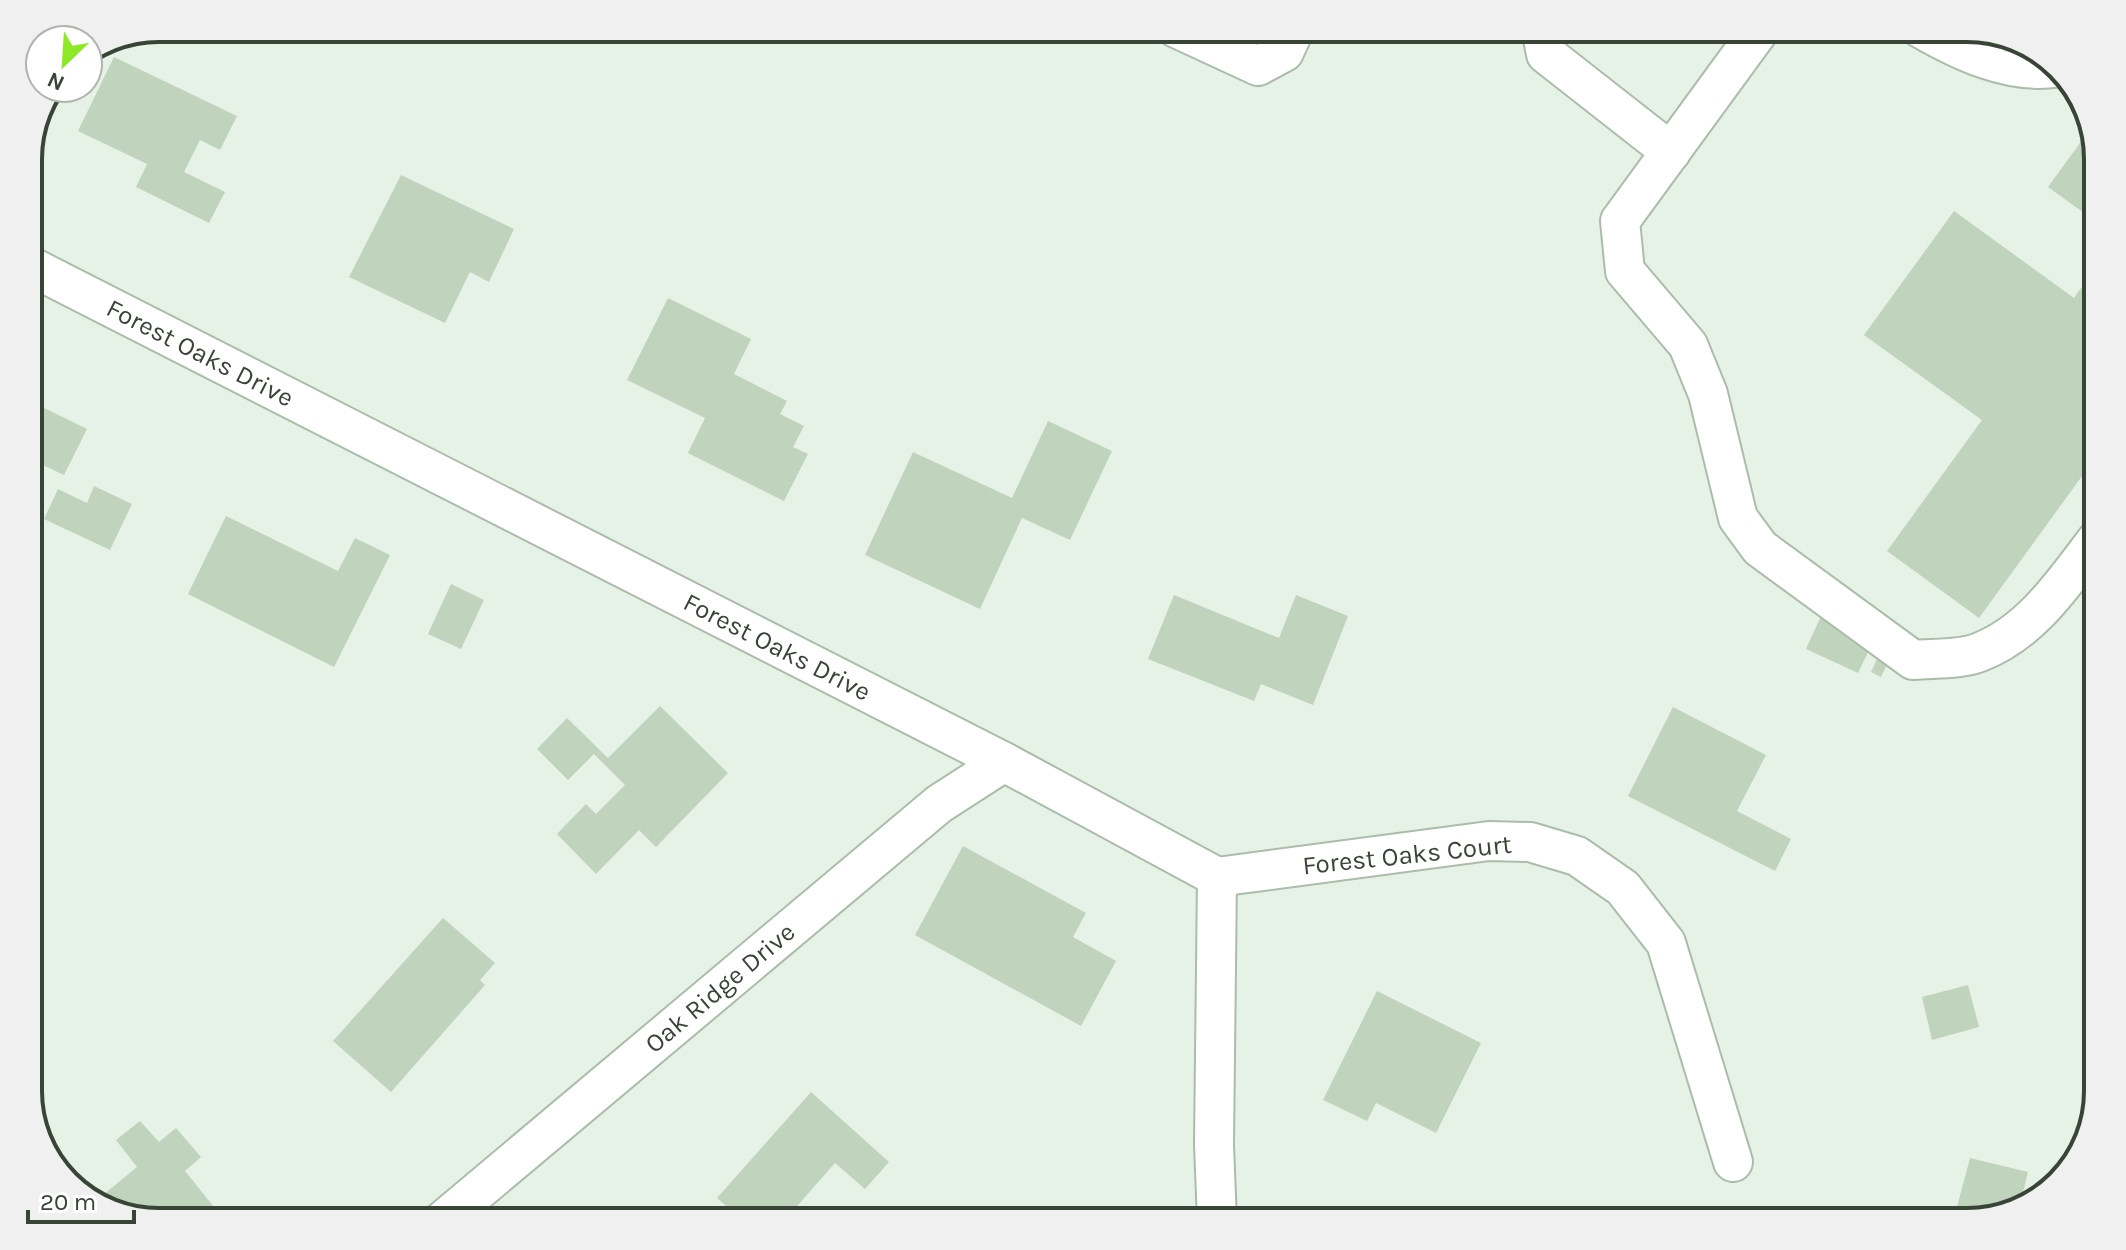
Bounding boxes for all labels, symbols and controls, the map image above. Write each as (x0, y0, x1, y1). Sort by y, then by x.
north arrow (24, 24, 104, 104)
text: N (43, 66, 69, 96)
street label: Forest Oaks Drive (101, 292, 299, 414)
street label: Forest Oaks Drive (678, 586, 876, 708)
street label: Forest Oaks Court (1301, 829, 1513, 881)
street label: Oak Ridge Drive (639, 916, 801, 1060)
scale bar (28, 1174, 134, 1224)
text: 20 m (40, 1188, 96, 1216)

